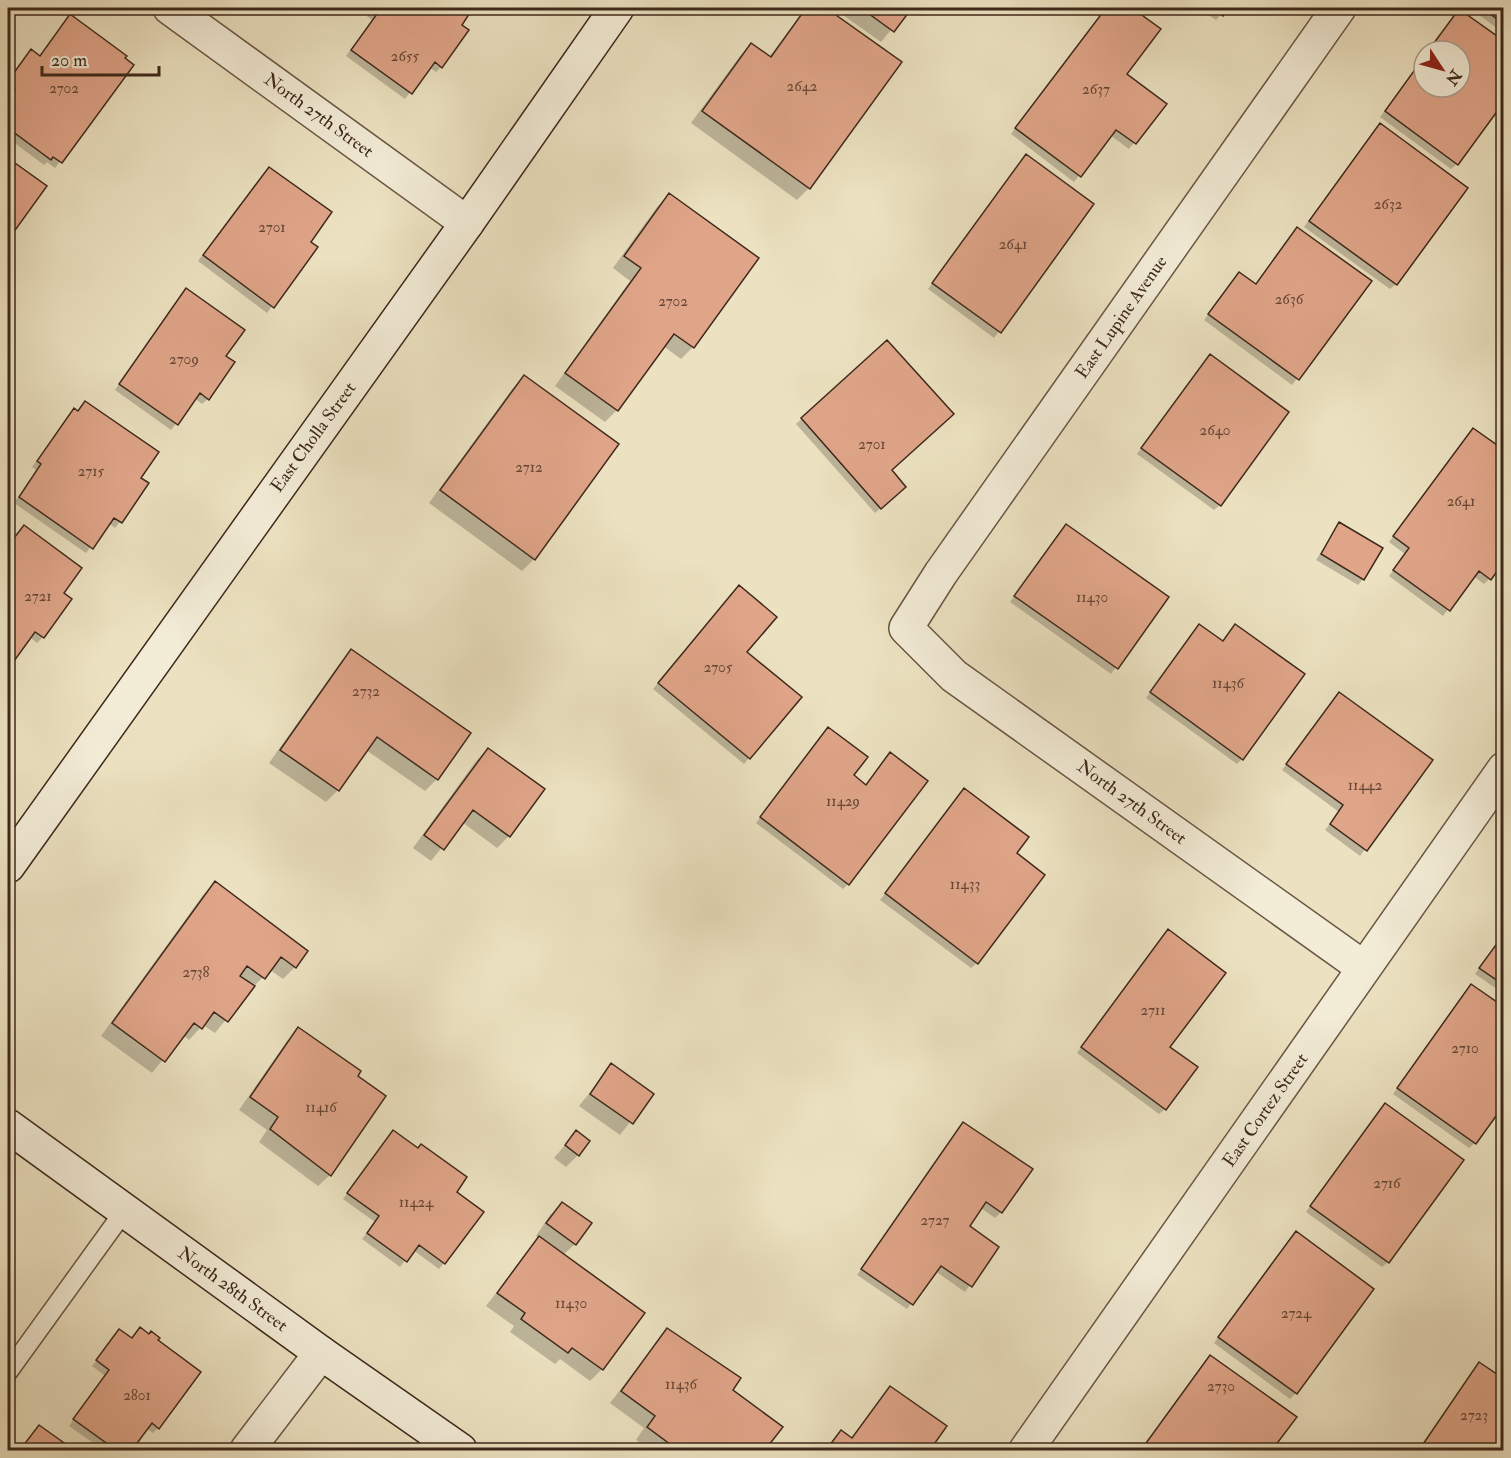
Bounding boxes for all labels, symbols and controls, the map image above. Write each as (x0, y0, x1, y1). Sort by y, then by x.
scale bar (42, 39, 159, 77)
north arrow (1412, 39, 1472, 99)
house number: 2655 (391, 47, 420, 66)
text: 20 m (51, 49, 87, 72)
text: N (1441, 65, 1466, 89)
street label: North 27th Street (259, 68, 378, 163)
house number: 2642 (787, 77, 818, 96)
house number: 2702 (49, 79, 79, 98)
house number: 2637 (1082, 80, 1110, 99)
house number: 2632 (1374, 195, 1403, 214)
house number: 2701 (258, 218, 286, 237)
house number: 2641 (999, 235, 1027, 254)
street label: East Lupine Avenue (1070, 251, 1173, 383)
house number: 2636 (1275, 290, 1305, 309)
house number: 2702 (658, 292, 688, 311)
house number: 2709 (169, 350, 199, 369)
street label: East Cholla Street (266, 377, 361, 497)
house number: 2640 (1200, 421, 1230, 440)
house number: 2701 (858, 435, 886, 454)
house number: 2712 (515, 458, 543, 477)
house number: 2715 (78, 462, 105, 481)
house number: 2641 (1447, 492, 1475, 511)
house number: 2721 (24, 587, 52, 606)
house number: 11430 (1076, 588, 1108, 607)
house number: 2705 (704, 658, 733, 677)
house number: 11436 (1212, 674, 1245, 693)
house number: 2732 (352, 682, 380, 701)
street label: North 27th Street (1072, 755, 1191, 850)
house number: 11442 (1348, 776, 1383, 795)
house number: 11429 (826, 792, 860, 811)
house number: 11433 (950, 875, 980, 894)
house number: 2738 (182, 963, 210, 982)
house number: 2711 (1140, 1001, 1166, 1020)
house number: 2710 (1451, 1039, 1479, 1058)
street label: East Cortez Street (1218, 1049, 1313, 1172)
house number: 11416 (305, 1098, 338, 1117)
house number: 2716 (1373, 1174, 1402, 1193)
house number: 11424 (399, 1193, 434, 1212)
house number: 2727 (921, 1211, 950, 1230)
street label: North 28th Street (173, 1242, 292, 1337)
house number: 11430 (555, 1294, 587, 1313)
house number: 2724 (1281, 1304, 1312, 1323)
house number: 11436 (665, 1375, 698, 1394)
house number: 2730 (1207, 1377, 1235, 1396)
house number: 2801 (123, 1386, 151, 1405)
house number: 2723 (1460, 1406, 1488, 1425)

